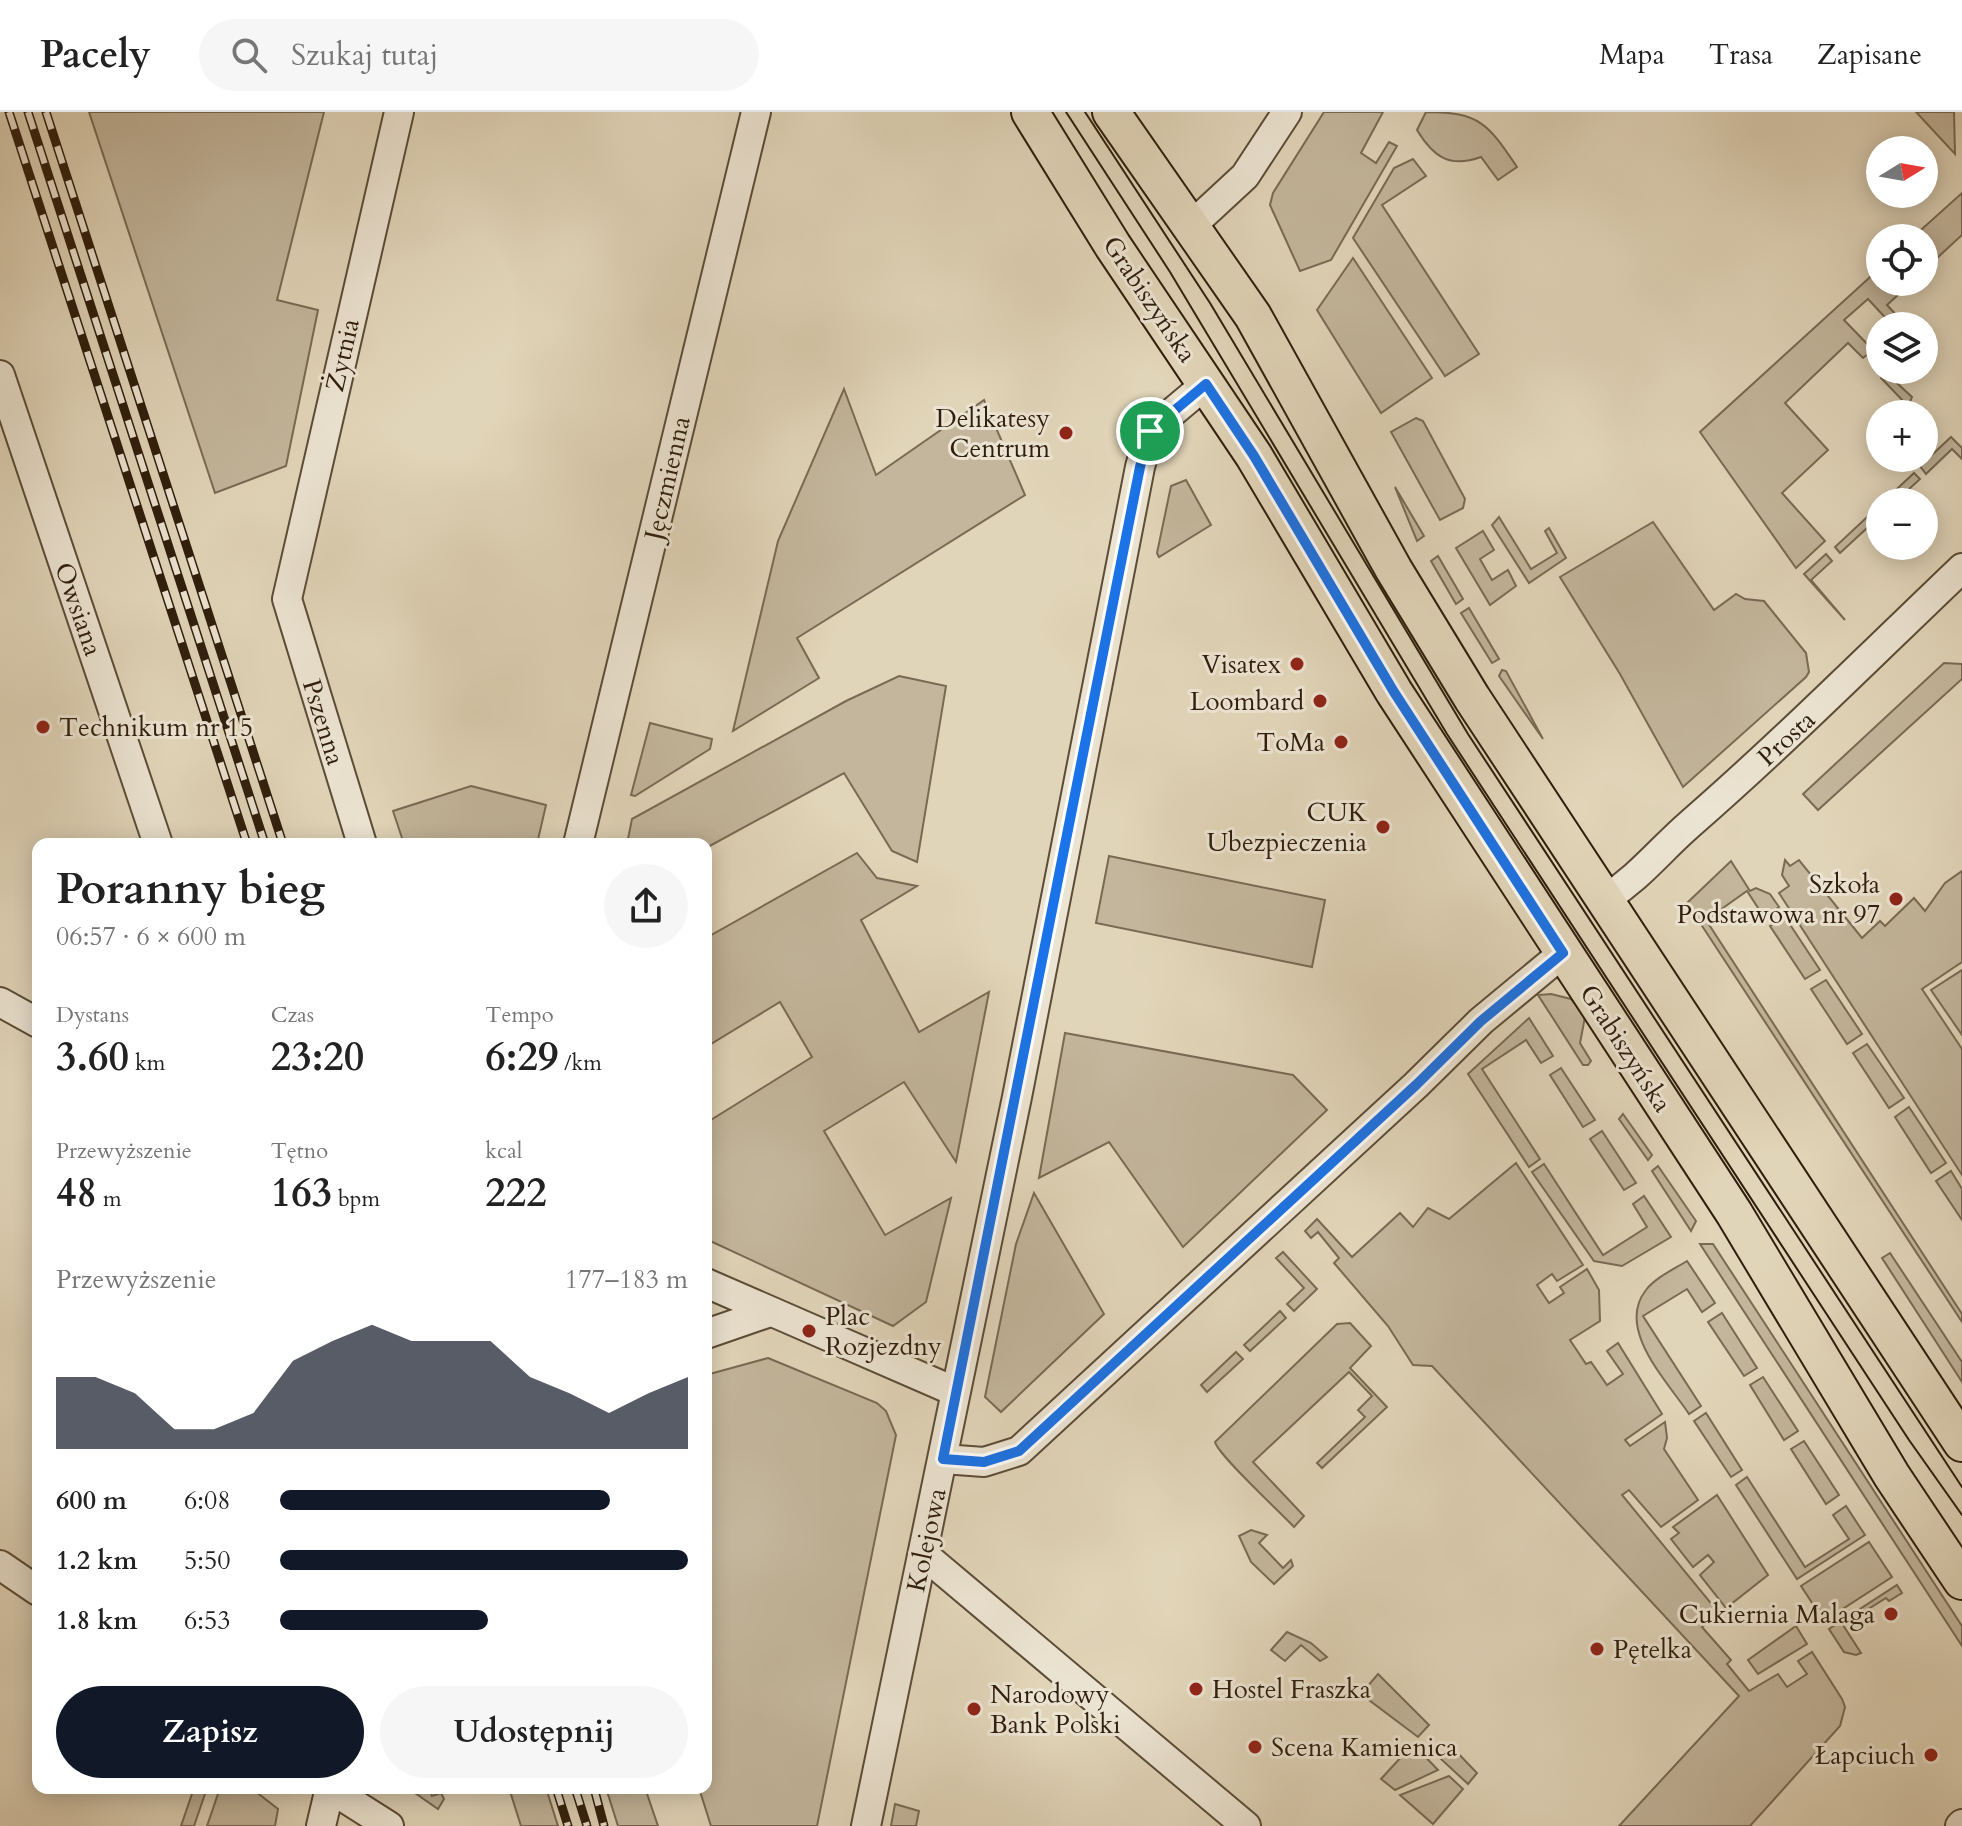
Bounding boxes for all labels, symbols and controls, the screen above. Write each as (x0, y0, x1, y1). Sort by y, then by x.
search box (199, 19, 759, 91)
text: Pacely (40, 29, 151, 81)
icon: search (227, 33, 271, 77)
text: Szukaj tutaj (291, 35, 438, 76)
text: Mapa (1599, 36, 1665, 74)
text: Trasa (1709, 36, 1773, 74)
text: Zapisane (1817, 36, 1922, 74)
north arrow (1866, 136, 1938, 208)
map controls (1866, 136, 1938, 560)
button: locate (1866, 224, 1938, 296)
street label: Grabiszyńska (1094, 229, 1205, 369)
button: layers (1866, 312, 1938, 384)
street label: Żytnia (317, 315, 368, 395)
pin (1116, 397, 1184, 465)
button: + (1866, 400, 1938, 472)
place label: Delikatesy Centrum (936, 401, 1050, 466)
icon: arrive (1128, 409, 1172, 453)
street label: Jęczmienna (635, 413, 699, 547)
marker: Delikatesy Centrum (1057, 424, 1075, 442)
button: − (1866, 488, 1938, 560)
street label: Owsiana (46, 558, 111, 661)
place label: Visatex (1202, 647, 1281, 682)
marker: Visatex (1288, 655, 1306, 673)
street label: Pszenna (294, 675, 353, 769)
place label: Loombard (1190, 684, 1304, 719)
marker: Loombard (1311, 692, 1329, 710)
street label: Prosta (1750, 703, 1823, 774)
place label: Technikum nr 15 (59, 710, 253, 745)
marker: Technikum nr 15 (34, 718, 52, 736)
place label: ToMa (1256, 725, 1325, 760)
marker: ToMa (1332, 733, 1350, 751)
place label: CUK Ubezpieczenia (1207, 795, 1368, 860)
marker: CUK Ubezpieczenia (1374, 818, 1392, 836)
text: Poranny bieg (56, 859, 325, 919)
button: share (604, 864, 688, 948)
place label: Szkoła Podstawowa nr 97 (1677, 867, 1880, 932)
marker: Szkoła Podstawowa nr 97 (1887, 890, 1905, 908)
text: 06:57 · 6 × 600 m (56, 919, 246, 954)
street label: Grabiszyńska (1571, 978, 1680, 1119)
text: Dystans (56, 1000, 129, 1030)
text: Czas (271, 1000, 314, 1030)
text: Tempo (485, 1000, 554, 1030)
text: 3.60 (56, 1030, 129, 1085)
text: 23:20 (271, 1030, 364, 1085)
text: 6:29 (485, 1030, 558, 1085)
text: km (129, 1048, 165, 1078)
text: /km (558, 1048, 602, 1078)
text: Przewyższenie (56, 1136, 192, 1166)
text: Tętno (271, 1136, 328, 1166)
text: kcal (485, 1136, 522, 1166)
text: 48 (56, 1166, 97, 1221)
text: 163 (271, 1166, 332, 1221)
text: 222 (485, 1166, 547, 1221)
text: m (97, 1184, 122, 1214)
text: bpm (332, 1184, 380, 1214)
text: Przewyższenie (56, 1262, 217, 1297)
text: 177–183 m (565, 1262, 688, 1297)
place label: Plac Rozjezdny (825, 1299, 942, 1364)
marker: Plac Rozjezdny (800, 1322, 818, 1340)
text: 600 m (56, 1483, 127, 1518)
text: 6:08 (184, 1483, 231, 1518)
street label: Kolejowa (898, 1485, 955, 1595)
text: 1.2 km (56, 1543, 137, 1578)
text: 5:50 (184, 1543, 231, 1578)
place label: Cukiernia Malaga (1679, 1597, 1875, 1632)
text: 1.8 km (56, 1603, 137, 1638)
text: 6:53 (184, 1603, 231, 1638)
marker: Cukiernia Malaga (1882, 1605, 1900, 1623)
place label: Pętelka (1613, 1632, 1692, 1667)
marker: Pętelka (1588, 1640, 1606, 1658)
place label: Hostel Fraszka (1212, 1672, 1371, 1707)
place label: Narodowy Bank Polski (990, 1677, 1121, 1742)
marker: Hostel Fraszka (1187, 1680, 1205, 1698)
button: Zapisz (56, 1686, 364, 1778)
button: Udostępnij (380, 1686, 688, 1778)
marker: Narodowy Bank Polski (965, 1700, 983, 1718)
place label: Scena Kamienica (1271, 1730, 1458, 1765)
marker: Scena Kamienica (1246, 1738, 1264, 1756)
place label: Łapciuch (1815, 1738, 1915, 1773)
marker: Łapciuch (1922, 1746, 1940, 1764)

